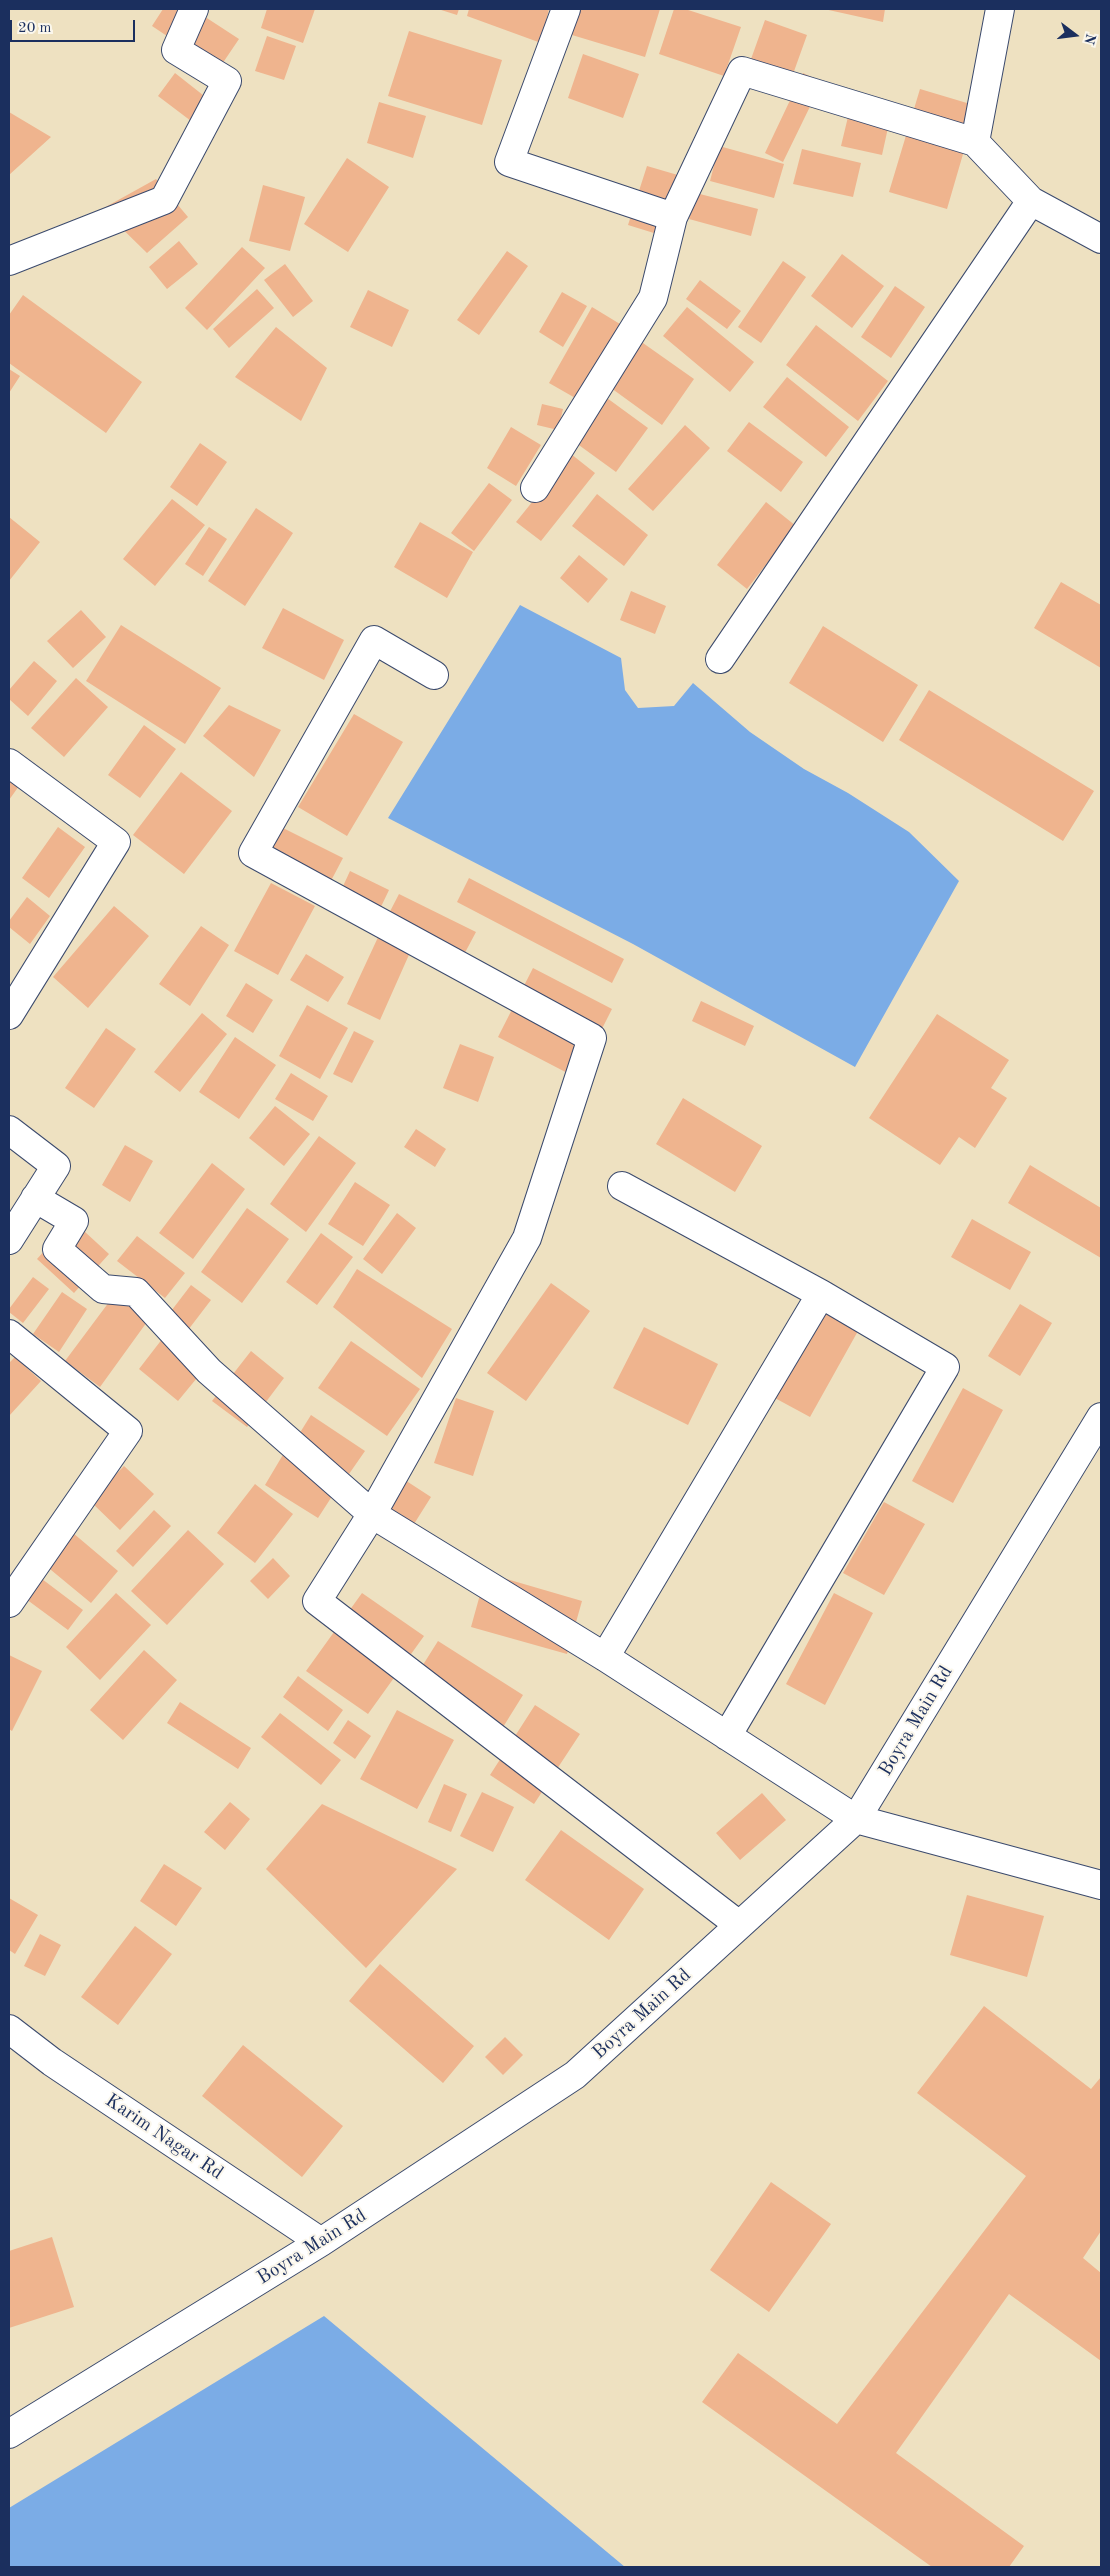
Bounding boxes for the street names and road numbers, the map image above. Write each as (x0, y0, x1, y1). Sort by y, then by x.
street label: Boyra Main Rd (874, 1662, 958, 1780)
street label: Boyra Main Rd (588, 1964, 696, 2064)
street label: Karim Nagar Rd (101, 2089, 227, 2185)
street label: Boyra Main Rd (253, 2204, 371, 2290)

